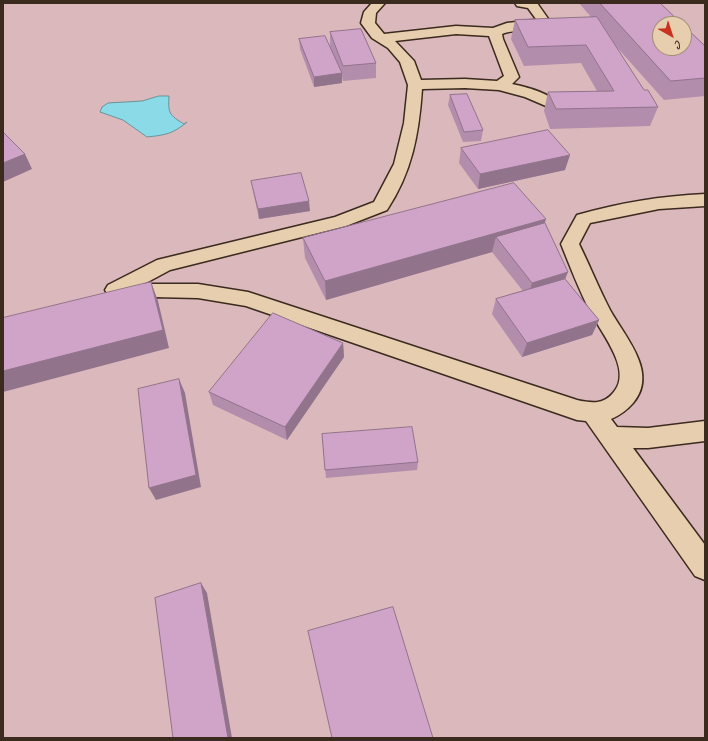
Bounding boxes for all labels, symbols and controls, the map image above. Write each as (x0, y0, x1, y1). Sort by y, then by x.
north arrow (652, 16, 692, 56)
text: С (672, 37, 685, 52)

